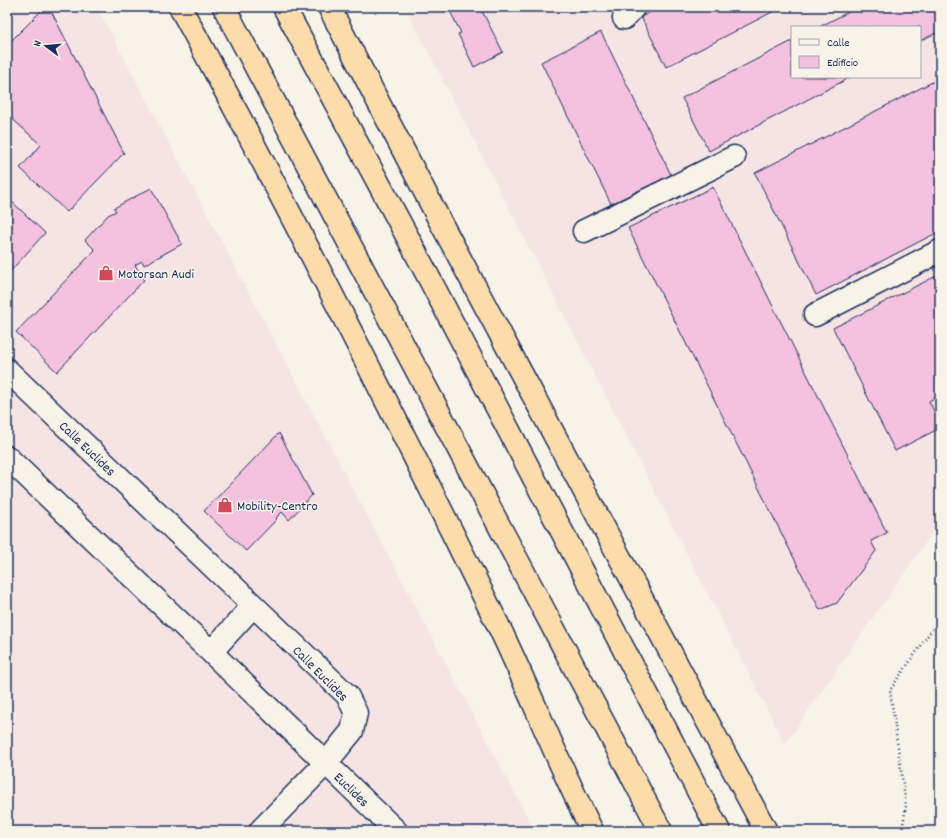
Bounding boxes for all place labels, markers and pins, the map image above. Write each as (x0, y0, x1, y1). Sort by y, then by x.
shop icon: Motorsan Audi (97, 264, 115, 282)
place label: Motorsan Audi (118, 265, 194, 285)
shop icon: Mobility-Centro (216, 496, 234, 514)
place label: Mobility-Centro (237, 497, 318, 517)

